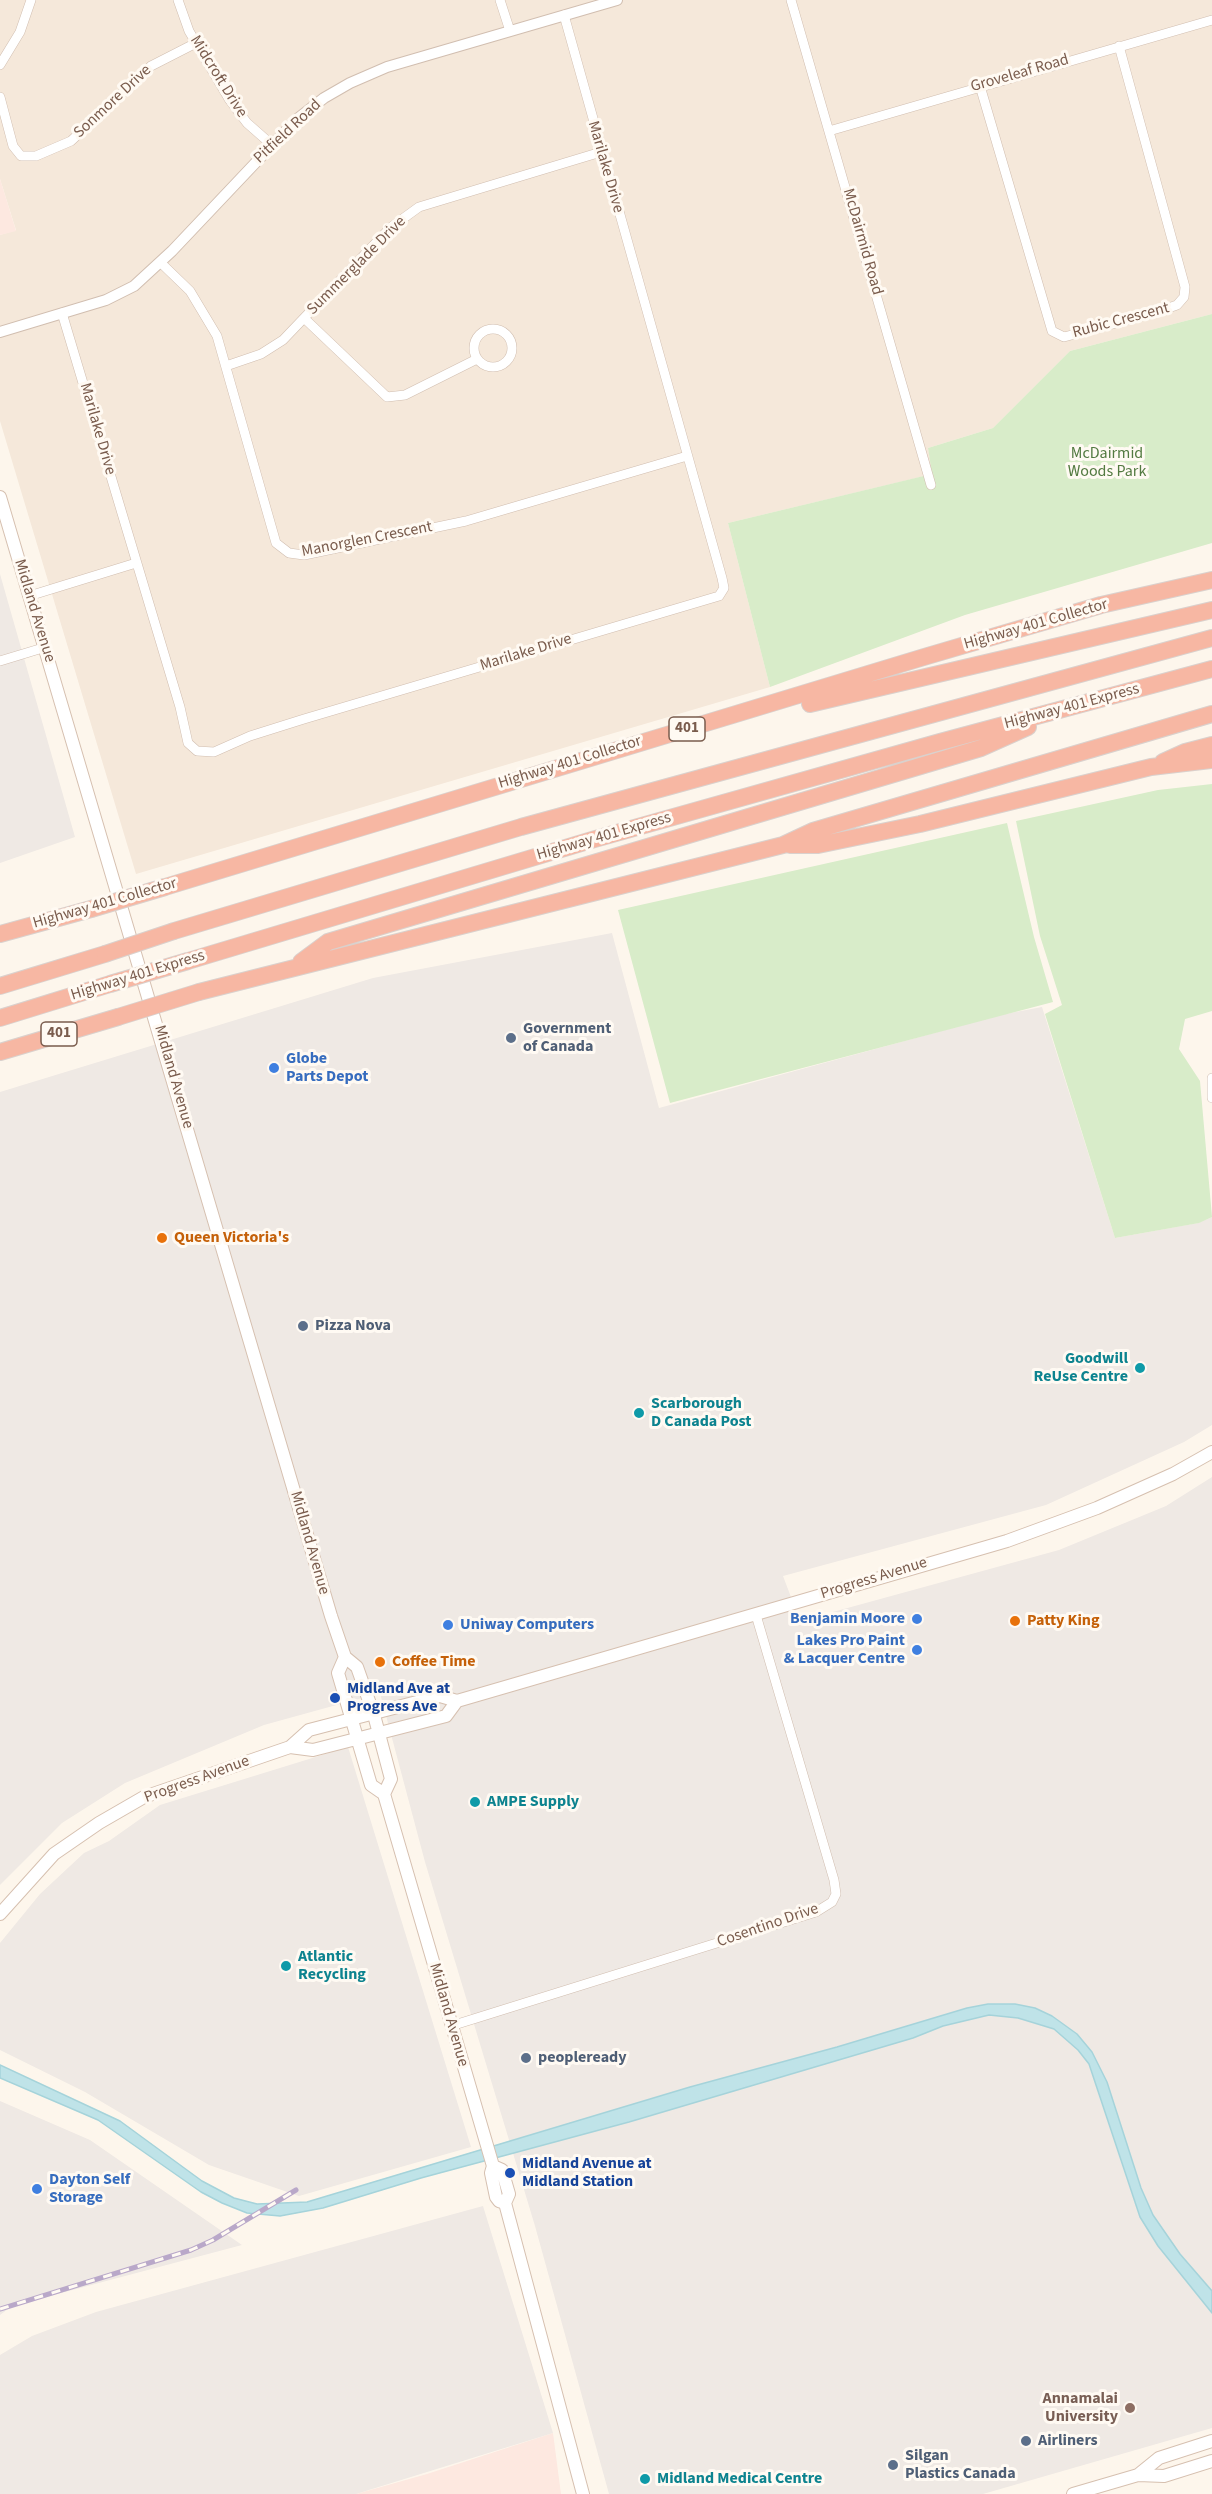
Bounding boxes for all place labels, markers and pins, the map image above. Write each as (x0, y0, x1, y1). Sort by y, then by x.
place label: Government of Canada (523, 1019, 611, 1057)
marker: Government of Canada (504, 1031, 518, 1045)
place label: Globe Parts Depot (286, 1049, 368, 1087)
marker: Globe Parts Depot (267, 1061, 281, 1075)
place label: Queen Victoria's (174, 1228, 289, 1248)
marker: Queen Victoria's (155, 1231, 169, 1245)
place label: Pizza Nova (315, 1316, 391, 1336)
marker: Pizza Nova (296, 1319, 310, 1333)
place label: Goodwill ReUse Centre (1034, 1349, 1128, 1387)
marker: Goodwill ReUse Centre (1133, 1361, 1147, 1375)
place label: Scarborough D Canada Post (651, 1394, 751, 1432)
marker: Scarborough D Canada Post (632, 1406, 646, 1420)
place label: Benjamin Moore (790, 1609, 905, 1629)
place label: Patty King (1027, 1611, 1100, 1631)
marker: Benjamin Moore (910, 1612, 924, 1626)
marker: Patty King (1008, 1614, 1022, 1628)
place label: Uniway Computers (460, 1615, 594, 1635)
marker: Uniway Computers (441, 1618, 455, 1632)
place label: Lakes Pro Paint & Lacquer Centre (784, 1631, 905, 1669)
marker: Lakes Pro Paint & Lacquer Centre (910, 1643, 924, 1657)
place label: Coffee Time (392, 1652, 476, 1672)
marker: Coffee Time (373, 1655, 387, 1669)
place label: Midland Ave at Progress Ave (347, 1679, 450, 1717)
marker: Midland Ave at Progress Ave (328, 1691, 342, 1705)
place label: AMPE Supply (487, 1792, 579, 1812)
marker: AMPE Supply (468, 1795, 482, 1809)
place label: Atlantic Recycling (298, 1947, 366, 1985)
marker: Atlantic Recycling (279, 1959, 293, 1973)
place label: peopleready (538, 2048, 627, 2068)
marker: peopleready (519, 2051, 533, 2065)
place label: Midland Avenue at Midland Station (522, 2154, 652, 2192)
marker: Midland Avenue at Midland Station (503, 2166, 517, 2180)
place label: Dayton Self Storage (49, 2170, 130, 2208)
marker: Dayton Self Storage (30, 2182, 44, 2196)
place label: Annamalai University (1043, 2389, 1118, 2427)
marker: Annamalai University (1123, 2401, 1137, 2415)
place label: Airliners (1038, 2431, 1098, 2451)
marker: Airliners (1019, 2434, 1033, 2448)
place label: Silgan Plastics Canada (905, 2446, 1016, 2484)
marker: Silgan Plastics Canada (886, 2458, 900, 2472)
place label: Midland Medical Centre (657, 2469, 822, 2489)
marker: Midland Medical Centre (638, 2472, 652, 2486)

